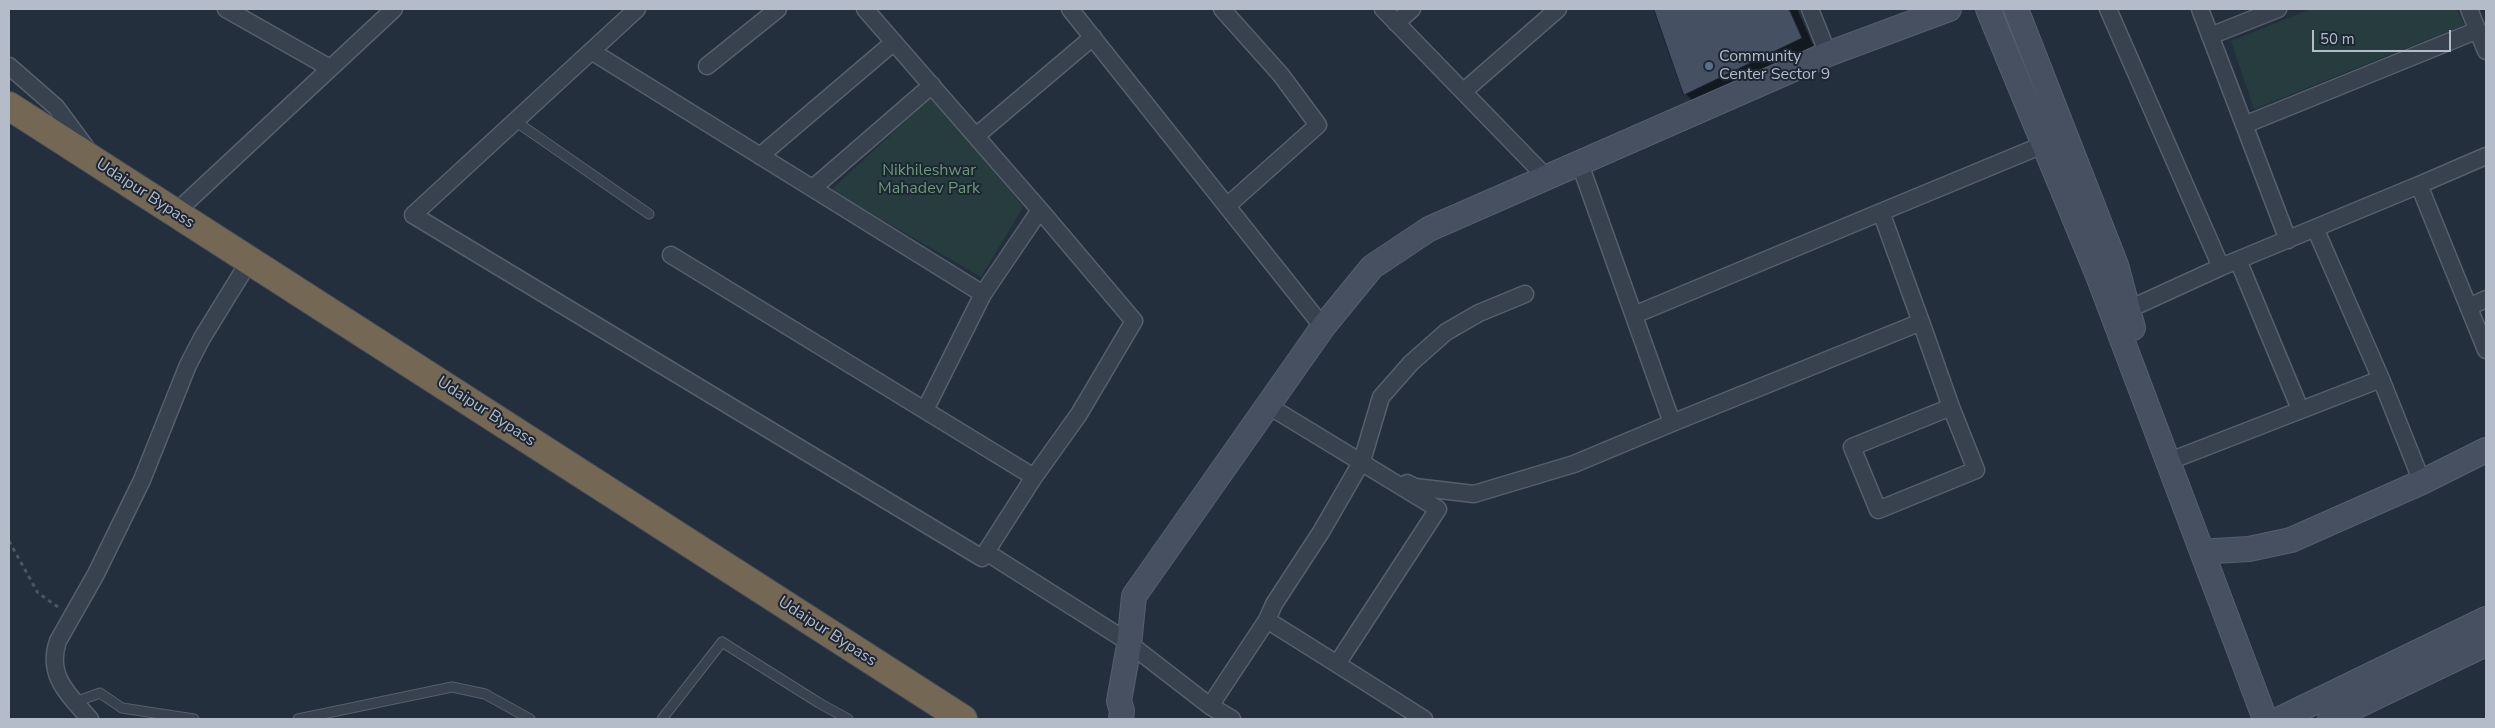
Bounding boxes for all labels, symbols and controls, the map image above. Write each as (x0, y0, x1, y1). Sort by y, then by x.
scale bar (2315, 20, 2454, 52)
text: 50 m (2320, 29, 2355, 49)
place label: Community Center Sector 9 (1719, 47, 1830, 85)
marker: Community Center Sector 9 (1703, 60, 1715, 72)
street label: Udaipur Bypass (92, 155, 198, 233)
park label: Nikhileshwar Mahadev Park (878, 161, 980, 199)
street label: Udaipur Bypass (433, 373, 539, 451)
street label: Udaipur Bypass (774, 593, 880, 671)

